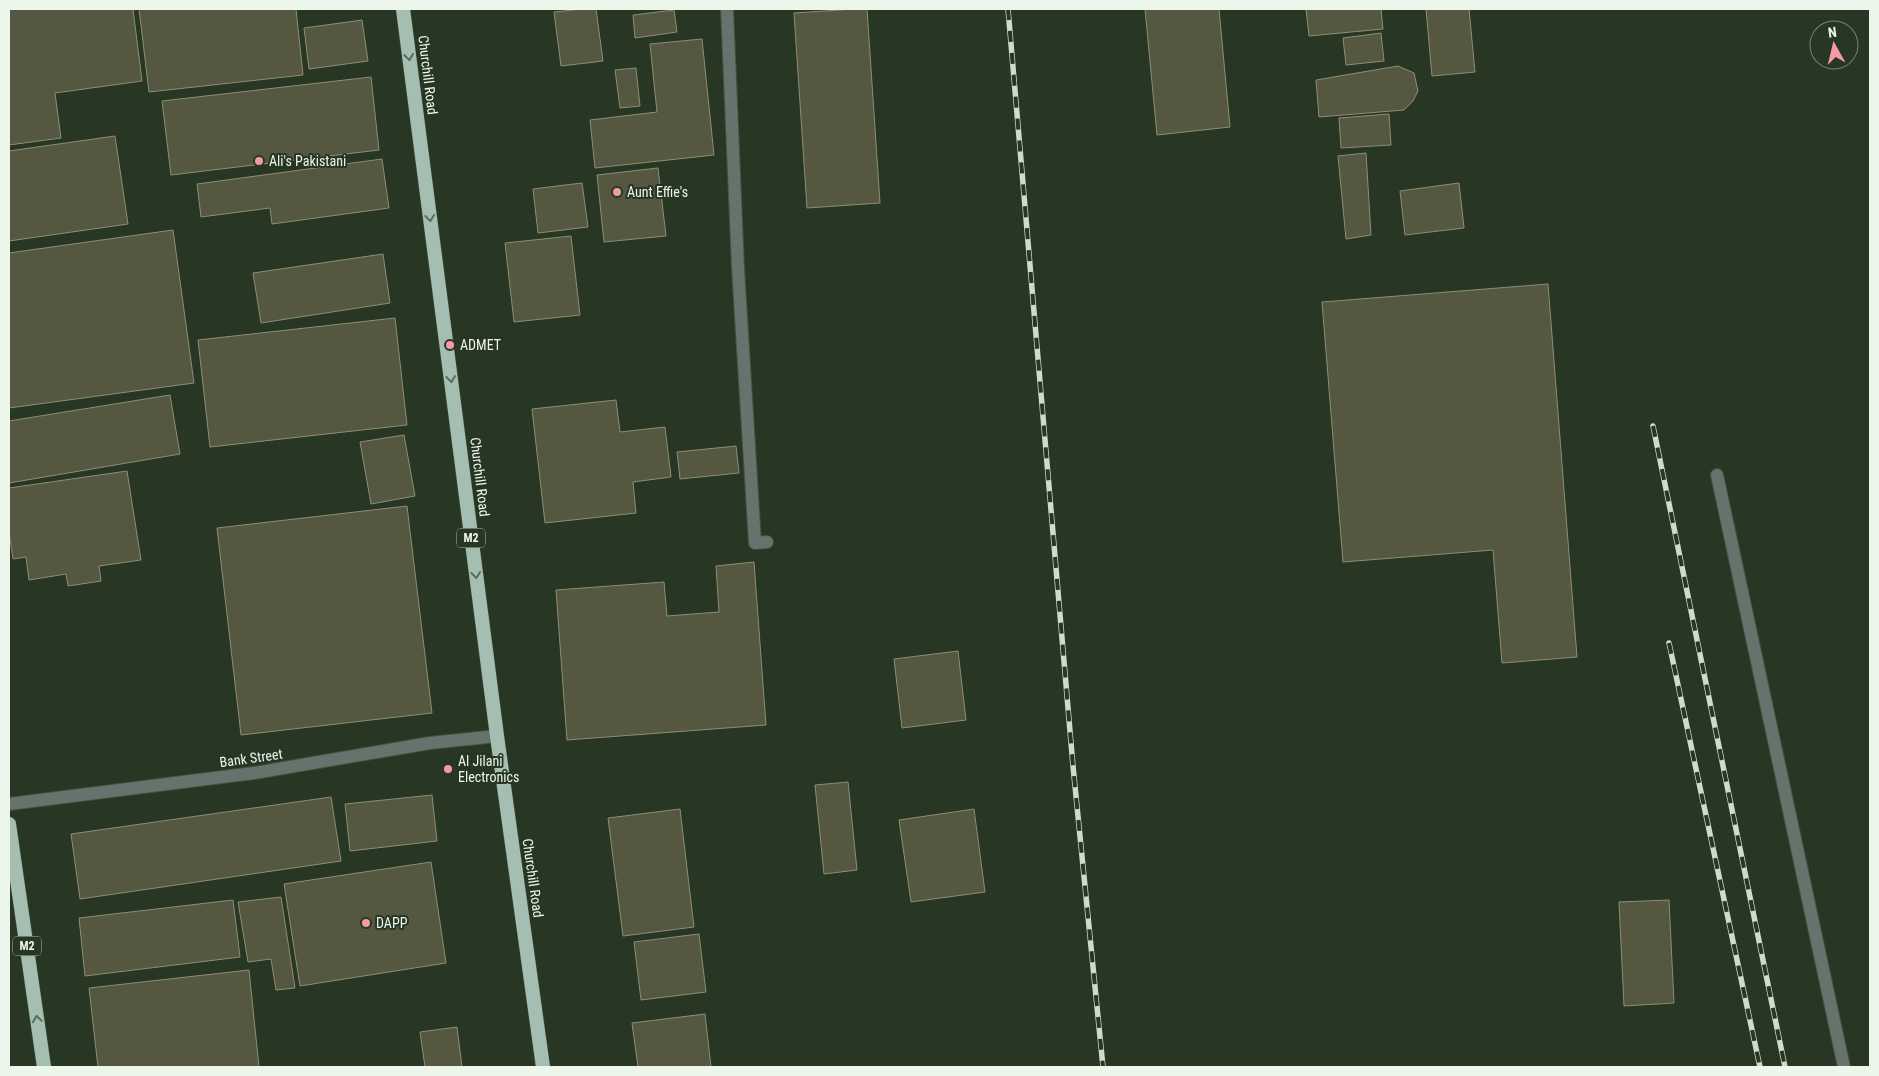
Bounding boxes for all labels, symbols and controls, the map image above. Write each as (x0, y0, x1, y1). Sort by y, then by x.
north arrow (1809, 20, 1859, 70)
text: N (1827, 24, 1838, 41)
street label: Churchill Road (415, 34, 441, 116)
one-way arrow (403, 53, 414, 61)
place label: Ali's Pakistani (269, 153, 346, 169)
marker: Ali's Pakistani (253, 155, 265, 167)
place label: Aunt Effie's (627, 184, 688, 200)
marker: Aunt Effie's (611, 186, 623, 198)
one-way arrow (424, 215, 435, 223)
place label: ADMET (460, 337, 501, 353)
marker: ADMET (444, 339, 456, 351)
one-way arrow (445, 376, 456, 384)
street label: Churchill Road (467, 436, 493, 518)
road number: M2 (457, 528, 485, 548)
one-way arrow (470, 572, 481, 580)
street label: Bank Street (218, 746, 284, 770)
place label: Al Jilani Electronics (458, 753, 519, 785)
marker: Al Jilani Electronics (442, 763, 454, 775)
street label: Churchill Road (520, 837, 546, 919)
place label: DAPP (376, 915, 408, 931)
marker: DAPP (360, 917, 372, 929)
road number: M2 (13, 936, 41, 956)
one-way arrow (33, 1015, 43, 1023)

